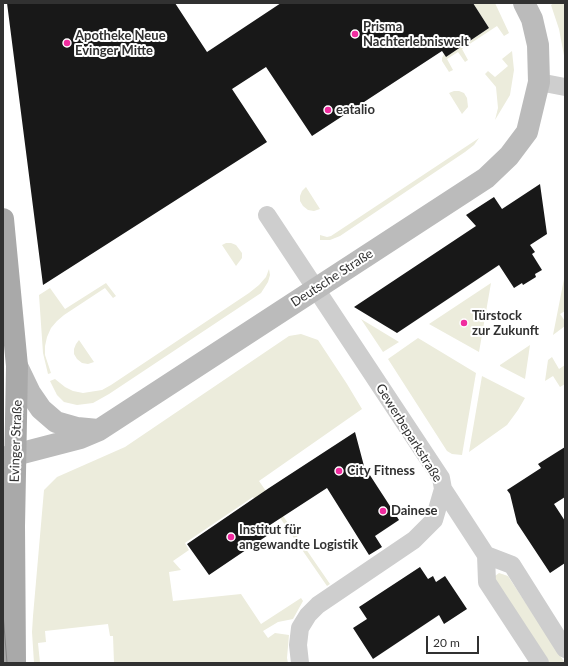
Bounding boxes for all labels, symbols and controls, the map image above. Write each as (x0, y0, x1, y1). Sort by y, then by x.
place label: Prisma Nachterlebniswelt (363, 19, 469, 50)
place label: Apotheke Neue Evinger Mitte (75, 28, 166, 59)
marker: Prisma Nachterlebniswelt (350, 29, 360, 39)
marker: Apotheke Neue Evinger Mitte (62, 38, 72, 48)
place label: eatalio (336, 102, 375, 118)
marker: eatalio (323, 105, 333, 115)
street label: Deutsche Straße (288, 246, 376, 310)
place label: Türstock zur Zukunft (472, 308, 539, 339)
marker: Türstock zur Zukunft (459, 318, 469, 328)
street label: Gewerbeparkstraße (372, 381, 446, 485)
street label: Evinger Straße (7, 399, 25, 483)
place label: City Fitness (347, 463, 415, 479)
marker: City Fitness (334, 466, 344, 476)
place label: Dainese (391, 503, 438, 519)
marker: Dainese (378, 506, 388, 516)
place label: Institut für angewandte Logistik (239, 522, 358, 553)
marker: Institut für angewandte Logistik (226, 532, 236, 542)
scale bar (428, 628, 481, 654)
text: 20 m (433, 635, 460, 650)

